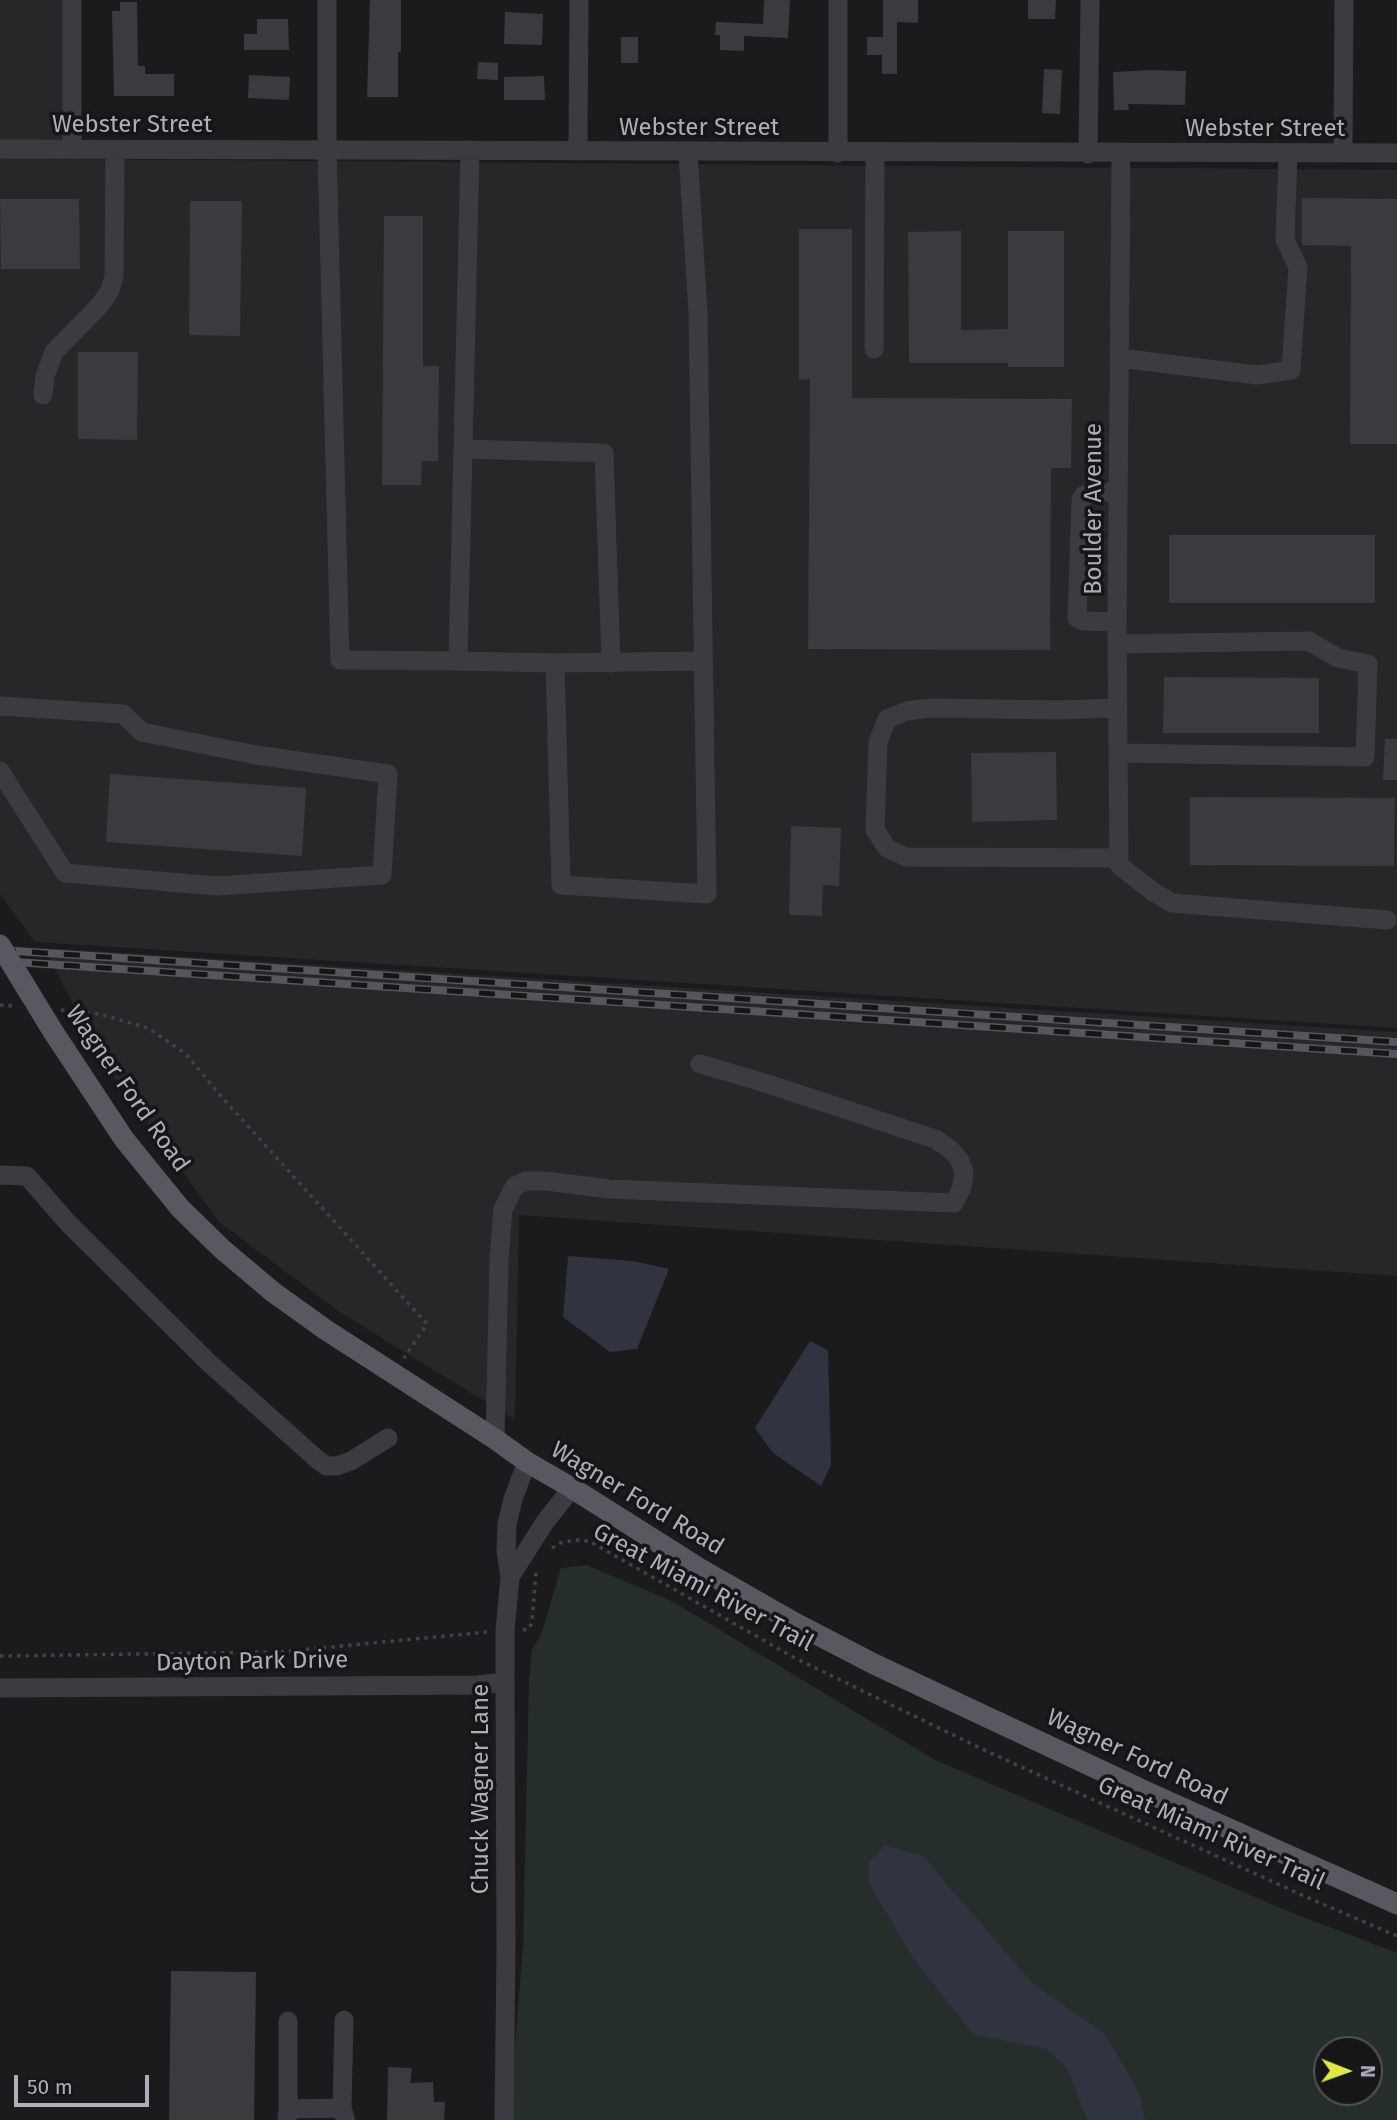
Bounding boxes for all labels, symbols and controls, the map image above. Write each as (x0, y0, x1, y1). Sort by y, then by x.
street label: Webster Street (52, 111, 212, 139)
street label: Webster Street (619, 114, 779, 142)
street label: Webster Street (1185, 115, 1345, 143)
street label: Boulder Avenue (1080, 423, 1108, 595)
street label: Wagner Ford Road (59, 1000, 195, 1178)
street label: Wagner Ford Road (545, 1436, 729, 1562)
street label: Great Miami River Trail (588, 1518, 818, 1658)
street label: Dayton Park Drive (156, 1646, 348, 1678)
street label: Chuck Wagner Lane (467, 1684, 495, 1894)
street label: Wagner Ford Road (1042, 1703, 1232, 1813)
street label: Great Miami River Trail (1093, 1771, 1329, 1897)
north arrow (1313, 2036, 1383, 2106)
scale bar (18, 2060, 152, 2104)
text: N (1356, 2065, 1379, 2078)
text: 50 m (27, 2074, 73, 2100)

